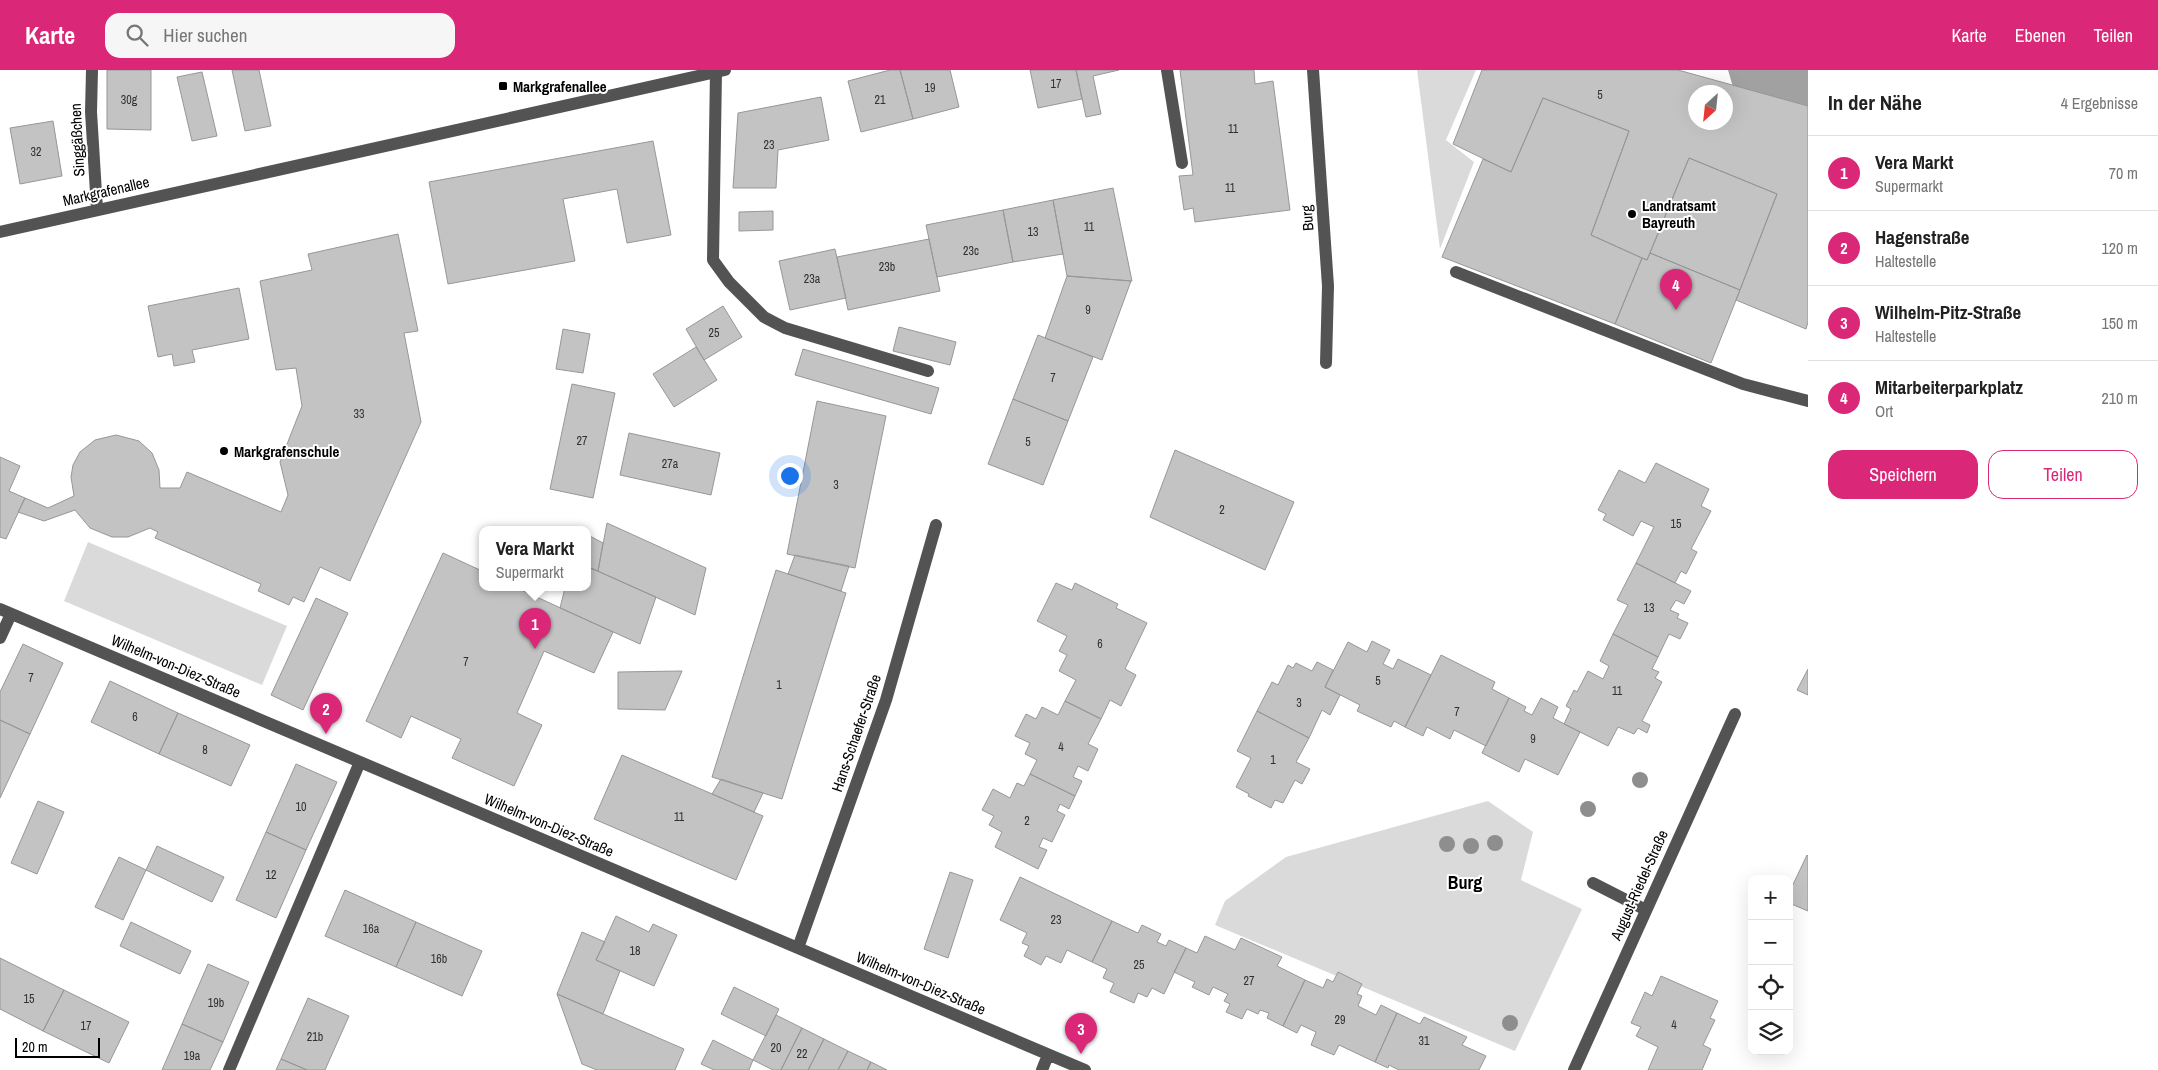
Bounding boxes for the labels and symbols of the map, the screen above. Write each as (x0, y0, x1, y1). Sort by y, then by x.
place label: Markgrafenallee (513, 76, 607, 97)
house number: 17 (1051, 76, 1062, 92)
marker: Markgrafenallee (497, 80, 509, 92)
house number: 19 (925, 80, 935, 96)
north arrow (1688, 85, 1733, 130)
house number: 5 (1597, 87, 1603, 103)
house number: 30g (121, 92, 138, 108)
house number: 21 (875, 92, 886, 108)
street label: Singgäßchen (65, 103, 89, 177)
house number: 11 (1228, 121, 1239, 137)
house number: 23 (764, 137, 774, 153)
house number: 32 (31, 144, 41, 160)
street label: Markgrafenallee (61, 171, 151, 211)
house number: 11 (1225, 180, 1236, 196)
place label: Landratsamt Bayreuth (1642, 195, 1716, 233)
street label: Burg (1296, 204, 1318, 232)
marker: Landratsamt Bayreuth (1626, 208, 1638, 220)
house number: 11 (1084, 219, 1095, 235)
house number: 13 (1028, 224, 1038, 240)
house number: 23c (963, 243, 979, 259)
house number: 23b (879, 259, 895, 275)
pin: 4 (1660, 269, 1692, 310)
house number: 23a (804, 271, 821, 287)
house number: 9 (1085, 302, 1091, 318)
house number: 25 (709, 325, 720, 341)
house number: 7 (1050, 370, 1056, 386)
house number: 33 (354, 406, 364, 422)
house number: 27 (577, 433, 588, 449)
house number: 5 (1025, 434, 1031, 450)
place label: Markgrafenschule (234, 441, 339, 462)
marker: Markgrafenschule (218, 445, 230, 457)
house number: 27a (662, 456, 679, 472)
your location (777, 463, 803, 489)
house number: 3 (833, 477, 839, 493)
house number: 2 (1219, 502, 1225, 518)
house number: 15 (1671, 516, 1682, 532)
house number: 13 (1644, 600, 1654, 616)
pin: 1 (519, 608, 551, 649)
street label: Wilhelm-von-Diez-Straße (108, 629, 244, 703)
house number: 6 (1097, 636, 1103, 652)
house number: 7 (463, 654, 469, 670)
house number: 7 (28, 670, 34, 686)
street label: Hans-Schaefer-Straße (826, 671, 886, 795)
house number: 5 (1375, 673, 1381, 689)
house number: 1 (776, 677, 782, 693)
house number: 11 (1612, 683, 1623, 699)
pin: 2 (310, 693, 342, 734)
house number: 3 (1296, 695, 1302, 711)
house number: 7 (1454, 704, 1460, 720)
house number: 6 (132, 709, 138, 725)
house number: 9 (1530, 731, 1536, 747)
house number: 4 (1058, 739, 1064, 755)
house number: 8 (202, 742, 208, 758)
house number: 1 (1270, 752, 1276, 768)
street label: Wilhelm-von-Diez-Straße (481, 788, 617, 862)
house number: 10 (296, 799, 306, 815)
house number: 11 (674, 809, 685, 825)
house number: 2 (1024, 813, 1030, 829)
street label: August-Riedel-Straße (1605, 826, 1673, 945)
house number: 12 (266, 867, 276, 883)
district label: Burg (1448, 870, 1482, 895)
house number: 23 (1051, 912, 1061, 928)
house number: 16a (363, 921, 380, 937)
house number: 18 (630, 943, 640, 959)
street label: Wilhelm-von-Diez-Straße (853, 946, 989, 1020)
house number: 16b (431, 951, 447, 967)
house number: 25 (1134, 957, 1145, 973)
house number: 27 (1244, 973, 1255, 989)
house number: 15 (24, 991, 35, 1007)
house number: 19b (208, 995, 224, 1011)
house number: 29 (1335, 1012, 1345, 1028)
pin: 3 (1065, 1013, 1097, 1054)
house number: 4 (1671, 1017, 1677, 1033)
house number: 17 (81, 1018, 92, 1034)
house number: 21b (307, 1029, 323, 1045)
house number: 31 (1419, 1033, 1430, 1049)
scale bar (15, 1035, 100, 1058)
house number: 20 (771, 1040, 781, 1056)
house number: 22 (797, 1046, 807, 1062)
house number: 19a (184, 1048, 201, 1064)

